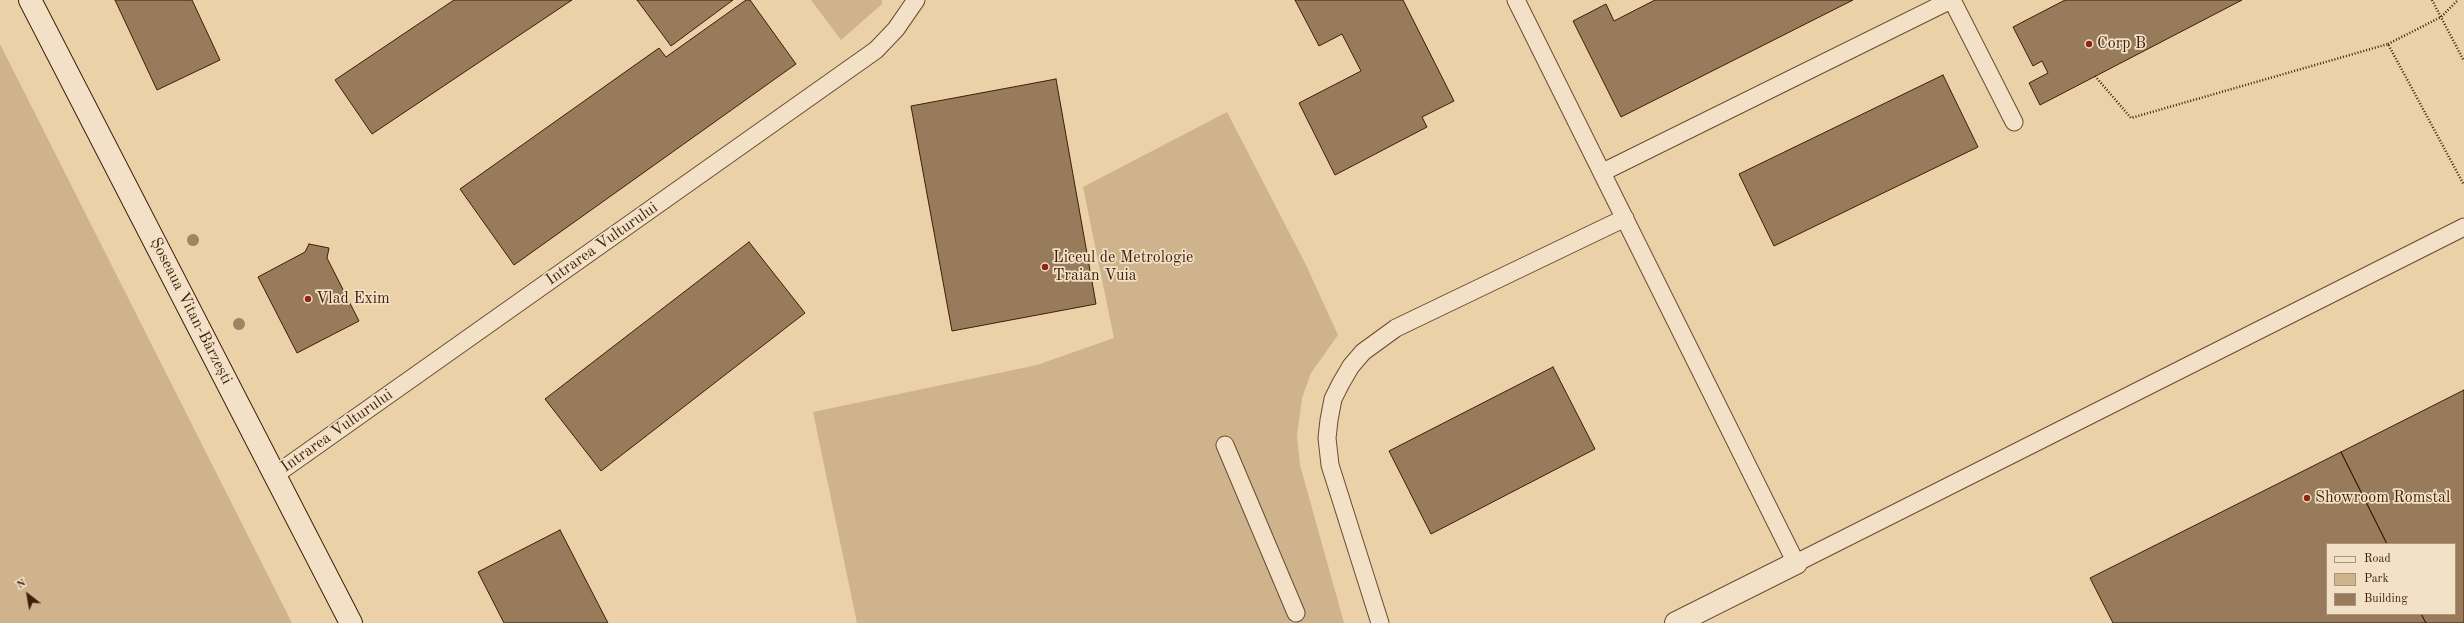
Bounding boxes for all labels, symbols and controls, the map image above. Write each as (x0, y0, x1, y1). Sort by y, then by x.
place label: Corp B (2097, 34, 2146, 54)
marker: Corp B (2084, 39, 2094, 49)
street label: Intrarea Vulturului (542, 198, 662, 290)
street label: Șoseaua Vitan-Bârzești (146, 235, 236, 387)
place label: Liceul de Metrologie Traian Vuia (1053, 248, 1193, 286)
marker: Liceul de Metrologie Traian Vuia (1040, 262, 1050, 272)
place label: Vlad Exim (316, 289, 390, 309)
marker: Vlad Exim (303, 294, 313, 304)
street label: Intrarea Vulturului (277, 385, 397, 477)
place label: Showroom Romstal (2315, 488, 2450, 508)
marker: Showroom Romstal (2302, 493, 2312, 503)
legend (2326, 543, 2456, 615)
text: Road (2364, 553, 2391, 565)
text: Park (2364, 573, 2389, 585)
north arrow (8, 575, 48, 615)
text: N (15, 577, 28, 591)
text: Building (2364, 593, 2408, 605)

